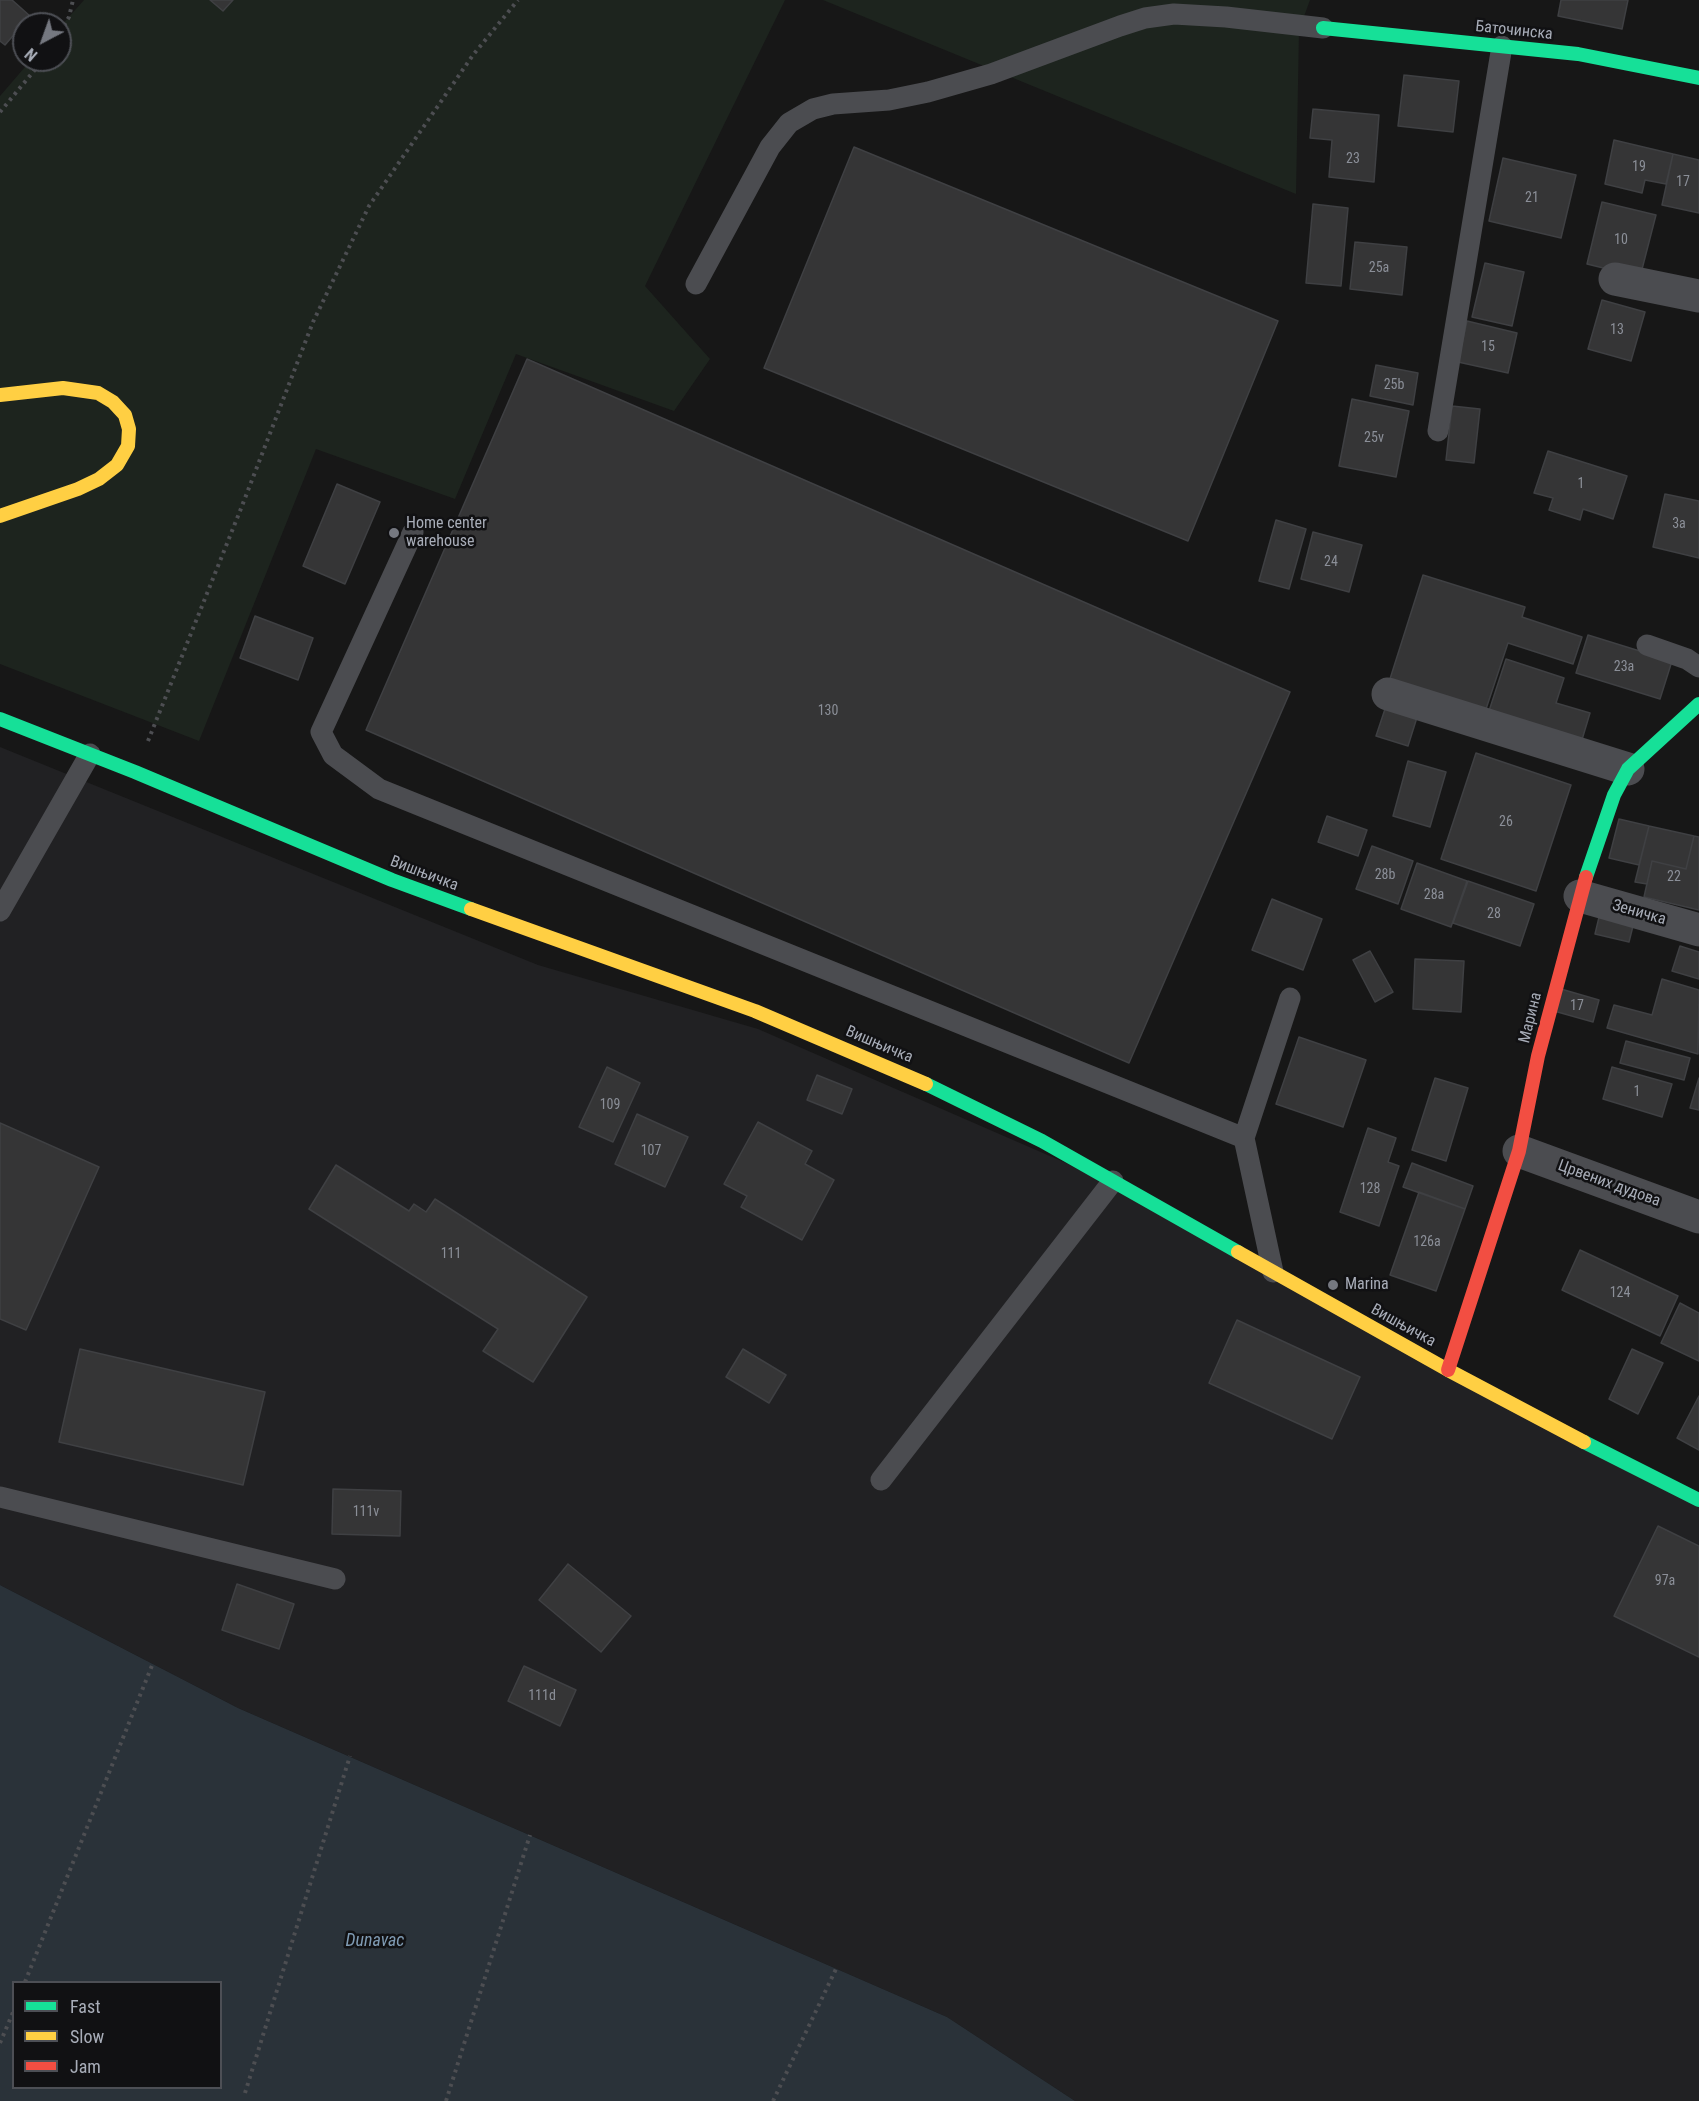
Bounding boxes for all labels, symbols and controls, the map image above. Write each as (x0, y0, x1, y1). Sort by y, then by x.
north arrow (12, 12, 72, 72)
street label: Баточинска (1474, 17, 1554, 45)
text: N (21, 44, 41, 65)
house number: 23 (1346, 151, 1360, 167)
house number: 19 (1632, 159, 1646, 175)
house number: 17 (1676, 174, 1690, 190)
house number: 21 (1525, 190, 1539, 206)
house number: 10 (1614, 232, 1628, 248)
house number: 25a (1369, 260, 1389, 276)
house number: 13 (1610, 322, 1624, 338)
house number: 15 (1481, 339, 1495, 355)
house number: 25b (1384, 377, 1404, 393)
house number: 25v (1364, 430, 1384, 446)
house number: 1 (1578, 476, 1584, 492)
place label: Home center warehouse (406, 514, 487, 552)
house number: 3a (1672, 516, 1686, 532)
marker: Home center warehouse (387, 526, 401, 540)
house number: 24 (1324, 554, 1338, 570)
house number: 23a (1614, 659, 1634, 675)
house number: 130 (818, 703, 838, 719)
house number: 26 (1499, 814, 1513, 830)
street label: Вишњичка (387, 852, 461, 896)
house number: 28b (1375, 867, 1395, 883)
house number: 22 (1667, 869, 1681, 885)
house number: 28a (1424, 887, 1444, 903)
street label: Зеничка (1610, 896, 1668, 930)
house number: 28 (1487, 906, 1501, 922)
street label: Марина (1515, 991, 1547, 1045)
house number: 17 (1570, 998, 1584, 1014)
street label: Вишњичка (842, 1022, 916, 1068)
house number: 1 (1634, 1084, 1640, 1100)
house number: 109 (600, 1097, 620, 1113)
house number: 107 (641, 1143, 661, 1159)
street label: Црвених дудова (1555, 1157, 1663, 1211)
house number: 128 (1360, 1181, 1380, 1197)
house number: 126a (1413, 1234, 1441, 1250)
house number: 111 (441, 1246, 461, 1262)
place label: Marina (1345, 1275, 1389, 1295)
marker: Marina (1326, 1278, 1340, 1292)
house number: 124 (1610, 1285, 1630, 1301)
street label: Вишњичка (1367, 1300, 1439, 1352)
house number: 111v (353, 1504, 379, 1520)
house number: 97a (1655, 1573, 1675, 1589)
house number: 111d (528, 1688, 556, 1704)
water label: Dunavac (346, 1930, 404, 1952)
legend (12, 1981, 222, 2089)
text: Fast (70, 1996, 101, 2017)
text: Slow (70, 2026, 104, 2047)
text: Jam (70, 2056, 101, 2077)

